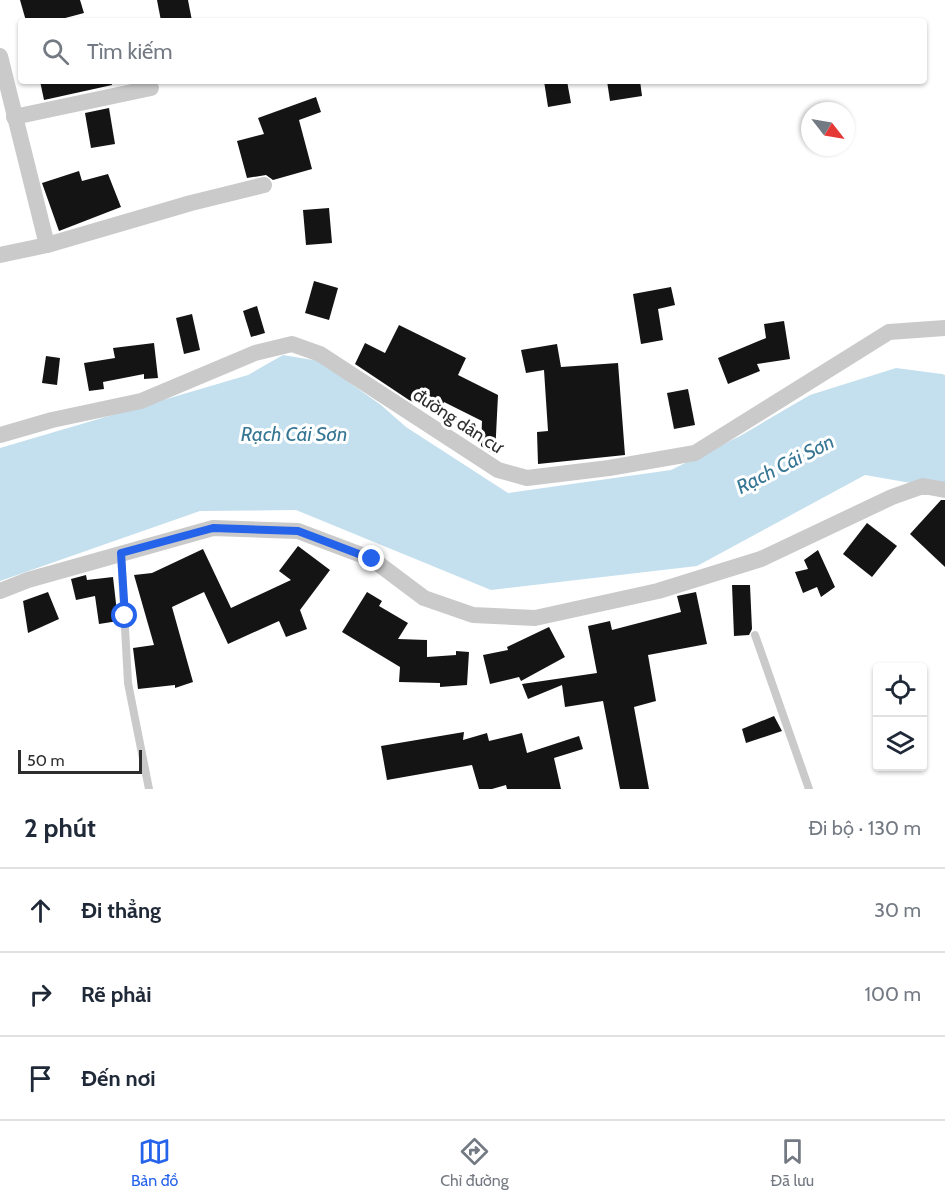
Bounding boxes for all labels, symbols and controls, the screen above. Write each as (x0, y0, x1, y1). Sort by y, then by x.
search box (18, 18, 927, 84)
icon: search (39, 35, 72, 68)
text: Tìm kiếm (87, 38, 173, 65)
north arrow (801, 102, 855, 156)
street label: đường dân cư (409, 384, 508, 459)
water label: Rạch Cái Sơn (241, 422, 347, 446)
water label: Rạch Cái Sơn (732, 429, 838, 499)
route end (358, 545, 384, 571)
route start (111, 602, 137, 628)
map controls (873, 663, 927, 771)
button: locate (873, 663, 927, 717)
button: layers (873, 717, 927, 771)
scale bar (18, 747, 142, 774)
text: 50 m (27, 751, 64, 770)
text: 2 phút (24, 812, 96, 844)
text: Đi bộ · 130 m (808, 816, 921, 840)
icon: ahead (24, 894, 57, 927)
text: Đi thẳng (81, 897, 161, 924)
text: 30 m (874, 898, 921, 922)
icon: right (24, 978, 57, 1011)
text: Rẽ phải (81, 981, 152, 1008)
text: 100 m (865, 982, 921, 1006)
icon: arrive (24, 1062, 57, 1095)
text: Đến nơi (81, 1065, 155, 1092)
tab: Bản đồ (131, 1135, 178, 1190)
tab: Chỉ đường (440, 1135, 509, 1190)
tab: Đã lưu (771, 1135, 814, 1190)

